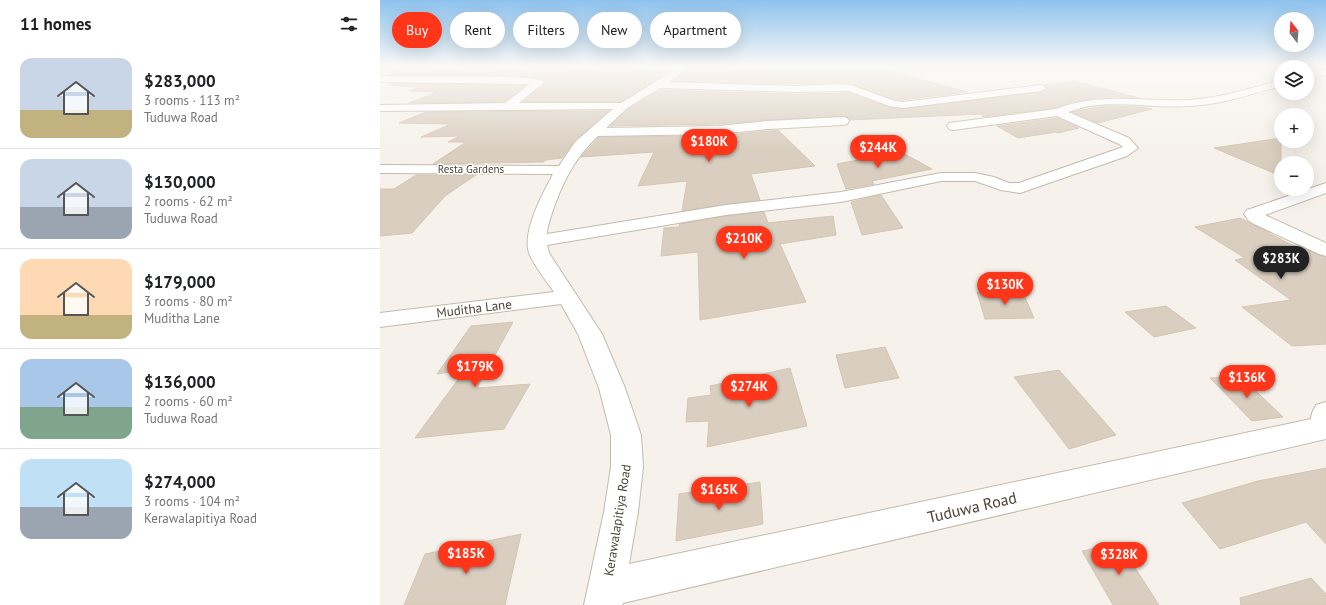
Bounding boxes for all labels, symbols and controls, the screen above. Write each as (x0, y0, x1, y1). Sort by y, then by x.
chip: Buy (392, 12, 442, 48)
chip: Rent (450, 12, 505, 48)
chip: Filters (513, 12, 579, 48)
chip: New (587, 12, 642, 48)
chip: Apartment (650, 12, 741, 48)
north arrow (1274, 12, 1314, 52)
map controls (1274, 12, 1314, 196)
text: 11 homes (20, 13, 91, 35)
icon: filters (338, 13, 360, 35)
button: layers (1274, 60, 1314, 100)
text: $283,000 (144, 70, 216, 92)
icon: home (52, 74, 100, 122)
text: 3 rooms · 113 m² (144, 92, 240, 109)
button: + (1274, 108, 1314, 148)
text: Tuduwa Road (144, 109, 218, 126)
pin: $180K (681, 129, 737, 163)
text: $180K (690, 133, 728, 150)
pin: $244K (850, 135, 906, 169)
text: $244K (859, 139, 897, 156)
button: − (1274, 156, 1314, 196)
street label: Resta Gardens (438, 162, 505, 176)
text: $130,000 (144, 171, 216, 193)
icon: home (52, 175, 100, 223)
text: 2 rooms · 62 m² (144, 193, 233, 210)
text: Tuduwa Road (144, 210, 218, 227)
pin: $210K (716, 226, 772, 260)
text: $210K (725, 230, 763, 247)
pin: $283K (1253, 246, 1309, 280)
text: $283K (1262, 250, 1300, 267)
text: $179,000 (144, 271, 216, 293)
pin: $130K (977, 272, 1033, 306)
icon: home (52, 275, 100, 323)
text: $130K (986, 276, 1024, 293)
text: 3 rooms · 80 m² (144, 293, 233, 310)
street label: Muditha Lane (435, 295, 513, 322)
text: Muditha Lane (144, 310, 220, 327)
pin: $179K (447, 354, 503, 388)
text: $179K (456, 358, 494, 375)
pin: $136K (1219, 365, 1275, 399)
text: $136K (1228, 369, 1266, 386)
text: $136,000 (144, 371, 216, 393)
pin: $274K (721, 374, 777, 408)
icon: home (52, 375, 100, 423)
text: $274K (730, 378, 768, 395)
text: 2 rooms · 60 m² (144, 393, 233, 410)
text: Tuduwa Road (144, 410, 218, 427)
street label: Kerawalapitiya Road (600, 463, 635, 577)
text: $274,000 (144, 471, 216, 493)
icon: home (52, 475, 100, 523)
pin: $165K (691, 477, 747, 511)
text: $165K (700, 481, 738, 498)
street label: Tuduwa Road (925, 487, 1019, 527)
text: 3 rooms · 104 m² (144, 493, 240, 510)
text: Kerawalapitiya Road (144, 510, 257, 527)
pin: $185K (438, 541, 494, 575)
pin: $328K (1091, 542, 1147, 576)
text: $185K (447, 545, 485, 562)
text: $328K (1100, 546, 1138, 563)

